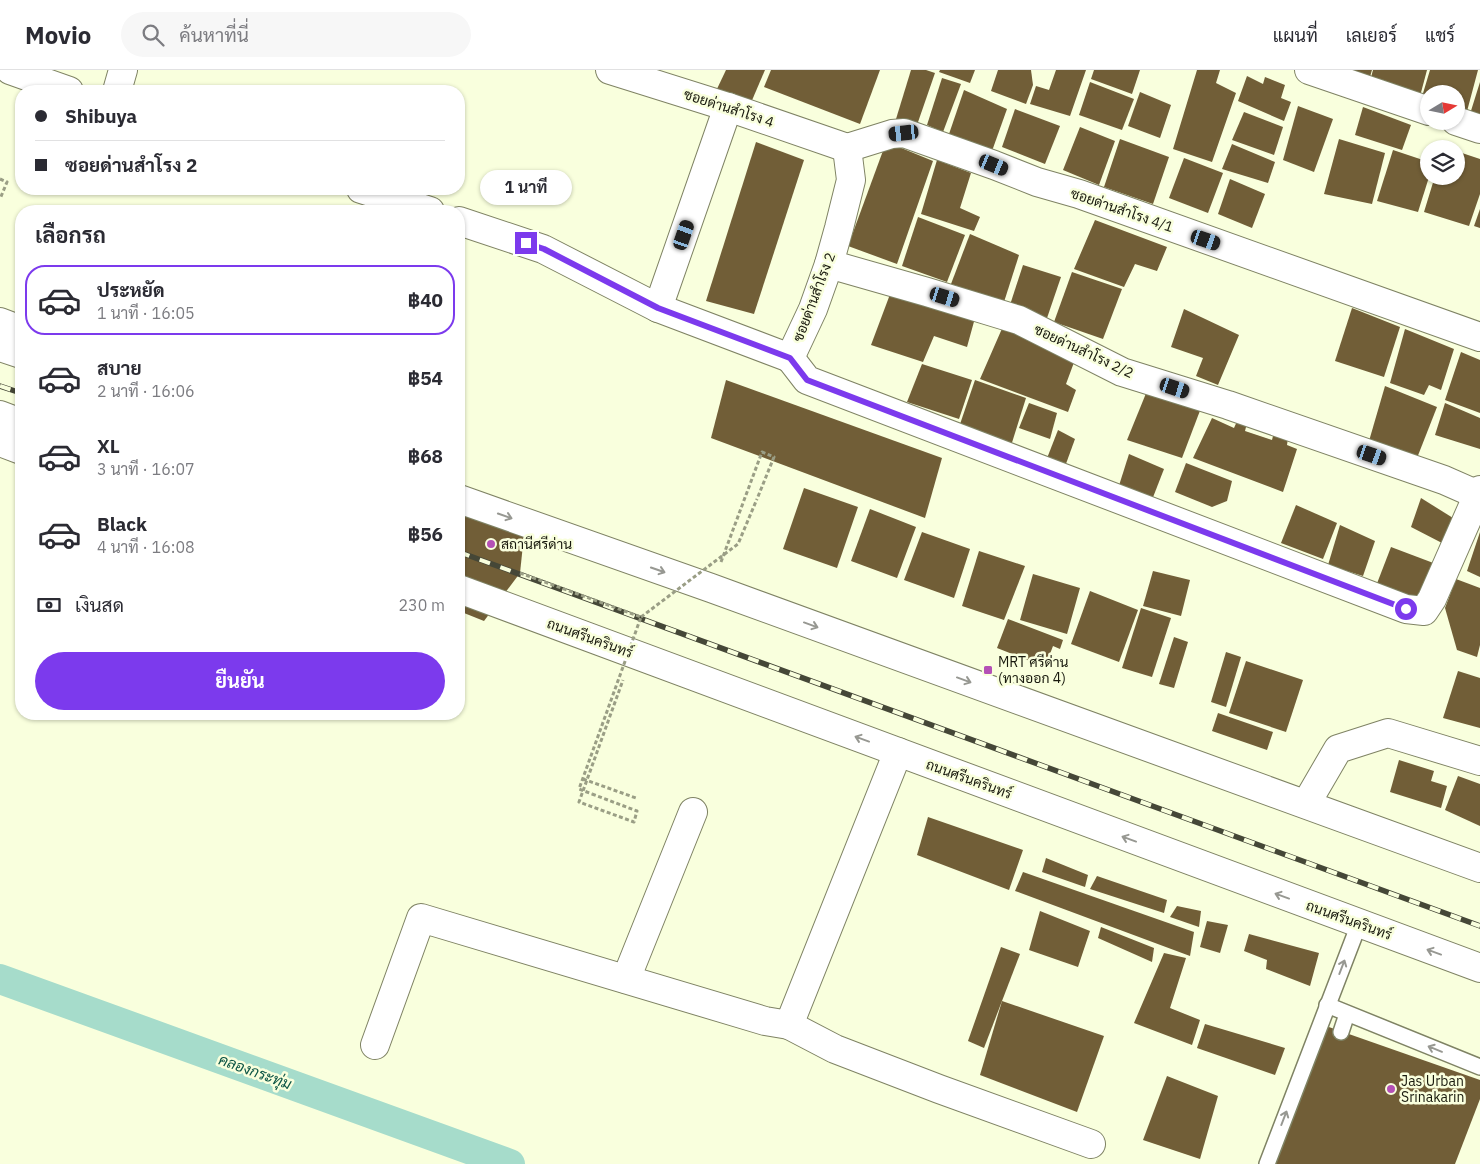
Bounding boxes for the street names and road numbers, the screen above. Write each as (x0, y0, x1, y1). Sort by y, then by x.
street label: ซอยด่านสำโรง 4 (682, 85, 776, 131)
street label: ซอยด่านสำโรง 4/1 (1068, 184, 1176, 236)
street label: ซอยด่านสำโรง 2 (789, 250, 839, 344)
street label: ซอยด่านสำโรง 2/2 (1031, 320, 1137, 382)
street label: ถนนศรีนครินทร์ (545, 614, 636, 662)
street label: ถนนศรีนครินทร์ (924, 755, 1015, 803)
street label: ถนนศรีนครินทร์ (1304, 896, 1395, 944)

